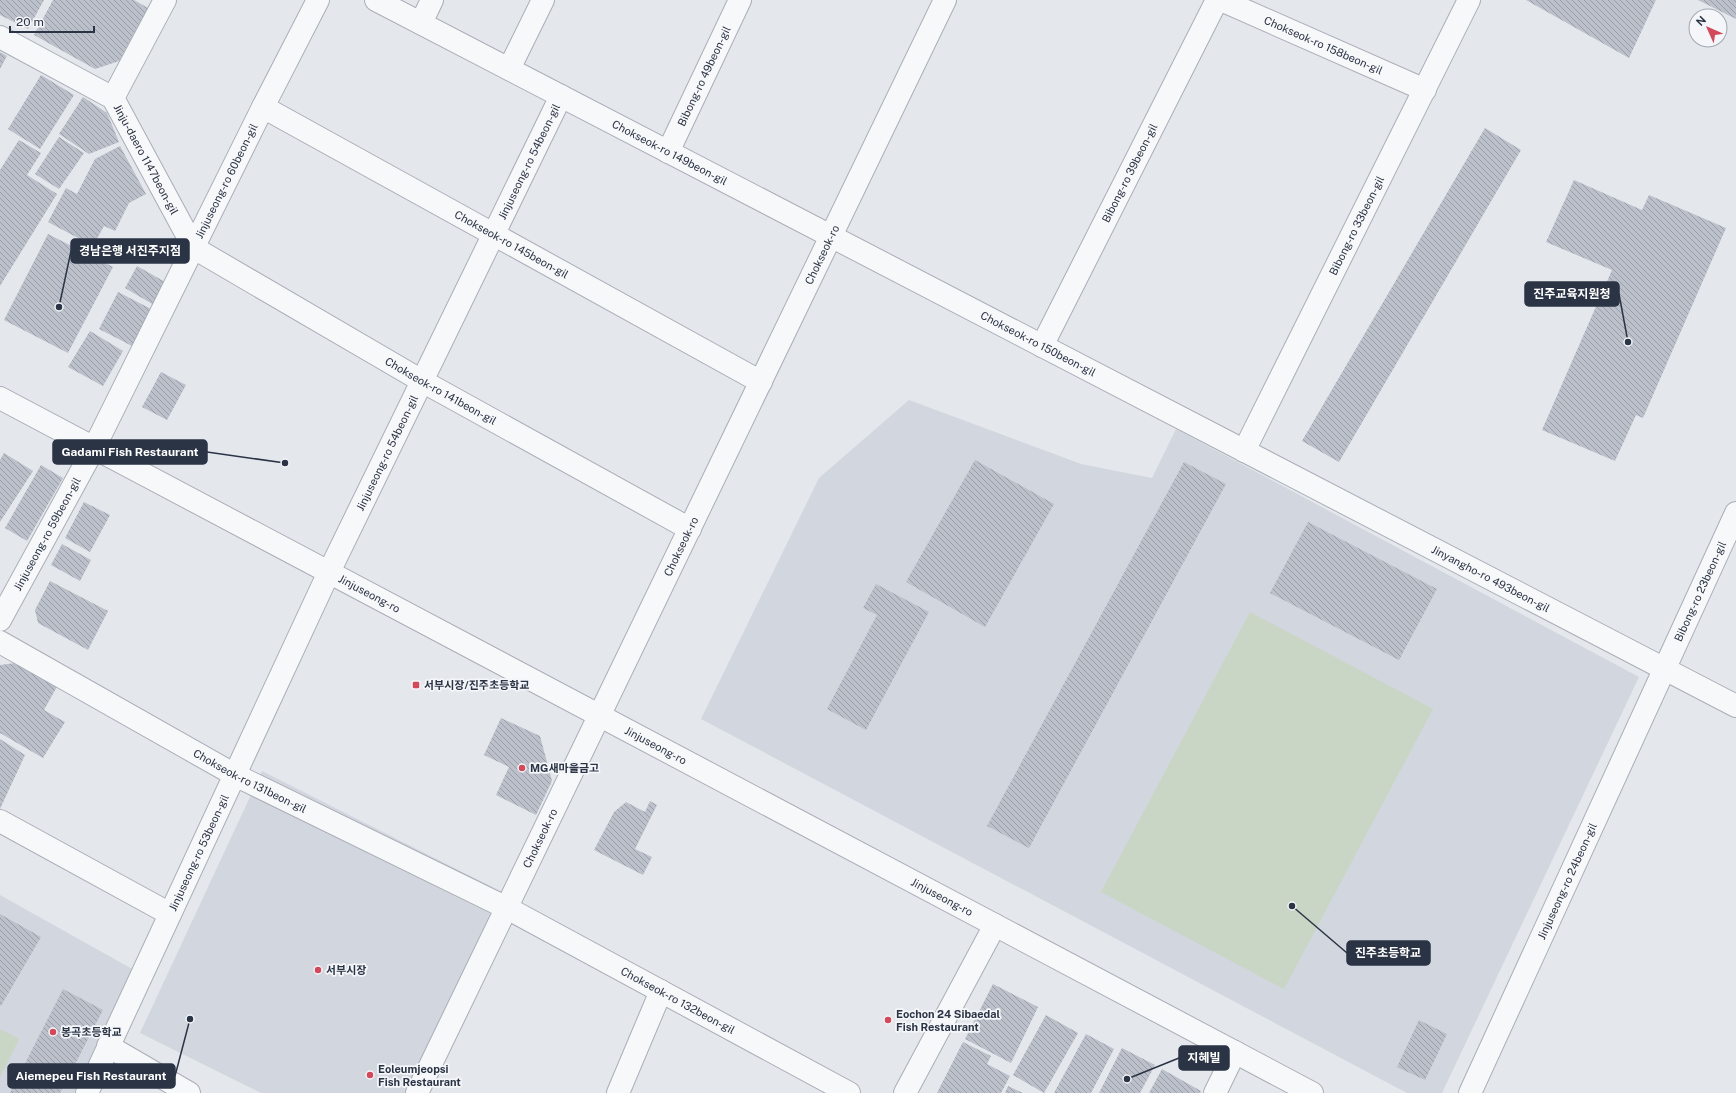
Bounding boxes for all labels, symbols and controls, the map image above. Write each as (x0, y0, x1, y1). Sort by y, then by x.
scale bar (10, 8, 94, 34)
north arrow (1688, 8, 1728, 48)
street label: Chokseok-ro 158beon-gil (1262, 14, 1385, 77)
text: N (1694, 14, 1708, 28)
text: 20 m (16, 15, 44, 29)
street label: Bibong-ro 49beon-gil (675, 24, 733, 128)
street label: Jinju-daero 1147beon-gil (111, 102, 181, 217)
street label: Jinjuseong-ro 54beon-gil (496, 102, 562, 221)
street label: Chokseok-ro 149beon-gil (610, 118, 729, 187)
street label: Bibong-ro 39beon-gil (1100, 121, 1160, 224)
street label: Jinjuseong-ro 60beon-gil (193, 122, 260, 240)
street label: Bibong-ro 33beon-gil (1327, 174, 1386, 277)
street label: Chokseok-ro 145beon-gil (453, 208, 571, 281)
street label: Chokseok-ro (802, 223, 841, 286)
callout: 경남은행 서진주지점 (71, 239, 189, 263)
text: 경남은행 서진주지점 (79, 244, 181, 258)
callout: 진주교육지원청 (1525, 282, 1619, 306)
text: 진주교육지원청 (1533, 287, 1611, 301)
street label: Chokseok-ro 150beon-gil (978, 309, 1098, 379)
street label: Chokseok-ro 141beon-gil (383, 355, 498, 427)
street label: Jinjuseong-ro 54beon-gil (354, 393, 420, 513)
callout: Gadami Fish Restaurant (53, 440, 207, 464)
text: Gadami Fish Restaurant (61, 445, 199, 459)
street label: Jinjuseong-ro 59beon-gil (11, 475, 83, 593)
street label: Chokseok-ro (662, 515, 701, 578)
street label: Bibong-ro 23beon-gil (1672, 539, 1728, 643)
street label: Jinyangho-ro 493beon-gil (1430, 543, 1552, 614)
street label: Jinjuseong-ro (336, 572, 402, 615)
place label: 서부시장/진주초등학교 (424, 679, 529, 691)
marker: 서부시장/진주초등학교 (411, 680, 421, 690)
street label: Jinjuseong-ro (623, 724, 689, 767)
street label: Chokseok-ro 131beon-gil (191, 747, 308, 815)
place label: MG새마을금고 (530, 762, 599, 774)
marker: MG새마을금고 (517, 763, 527, 773)
street label: Jinjuseong-ro 53beon-gil (166, 792, 231, 913)
street label: Chokseok-ro (521, 806, 560, 870)
street label: Jinjuseong-ro 24beon-gil (1535, 821, 1599, 941)
street label: Jinjuseong-ro (909, 876, 975, 918)
callout: 진주초등학교 (1347, 941, 1430, 965)
text: 진주초등학교 (1355, 946, 1421, 960)
place label: 서부시장 (326, 964, 366, 976)
marker: 서부시장 (313, 965, 323, 975)
street label: Chokseok-ro 132beon-gil (619, 965, 737, 1036)
place label: Eochon 24 Sibaedal Fish Restaurant (896, 1008, 1001, 1033)
marker: Eochon 24 Sibaedal Fish Restaurant (883, 1015, 893, 1025)
place label: 봉곡초등학교 (61, 1026, 122, 1038)
marker: 봉곡초등학교 (48, 1027, 58, 1037)
callout: 지혜빌 (1179, 1046, 1229, 1070)
text: 지혜빌 (1187, 1051, 1221, 1065)
place label: Eoleumjeopsi Fish Restaurant (378, 1063, 461, 1088)
callout: Aiemepeu Fish Restaurant (8, 1064, 175, 1088)
text: Aiemepeu Fish Restaurant (16, 1069, 167, 1083)
marker: Eoleumjeopsi Fish Restaurant (365, 1070, 375, 1080)

